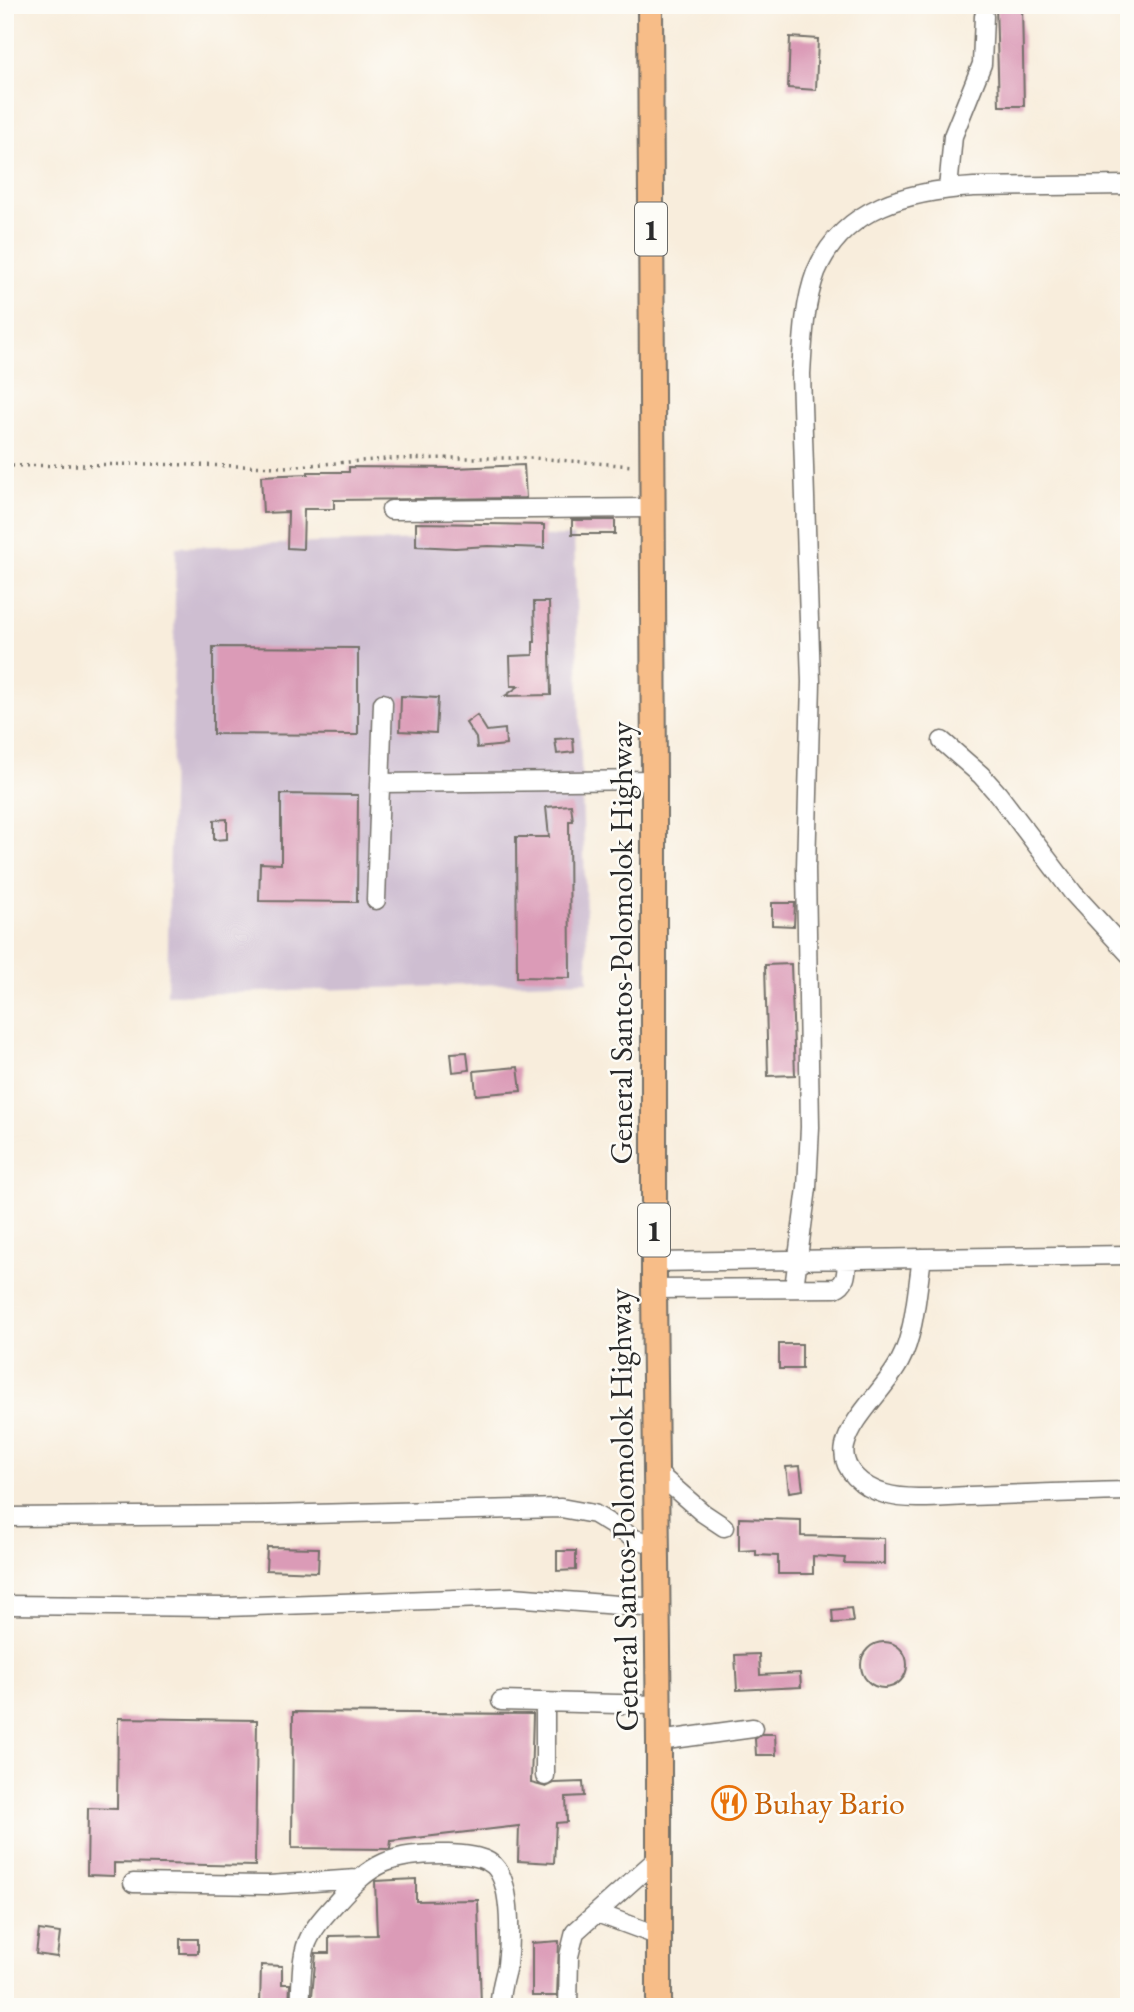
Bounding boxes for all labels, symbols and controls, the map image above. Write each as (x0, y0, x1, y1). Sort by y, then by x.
road number: 1 (635, 202, 667, 256)
street label: General Santos-Polomolok Highway (600, 720, 642, 1165)
road number: 1 (638, 1204, 670, 1256)
street label: General Santos-Polomolok Highway (598, 1287, 648, 1732)
place label: Buhay Bario (754, 1782, 905, 1824)
restaurant icon: Buhay Bario (710, 1784, 748, 1822)

